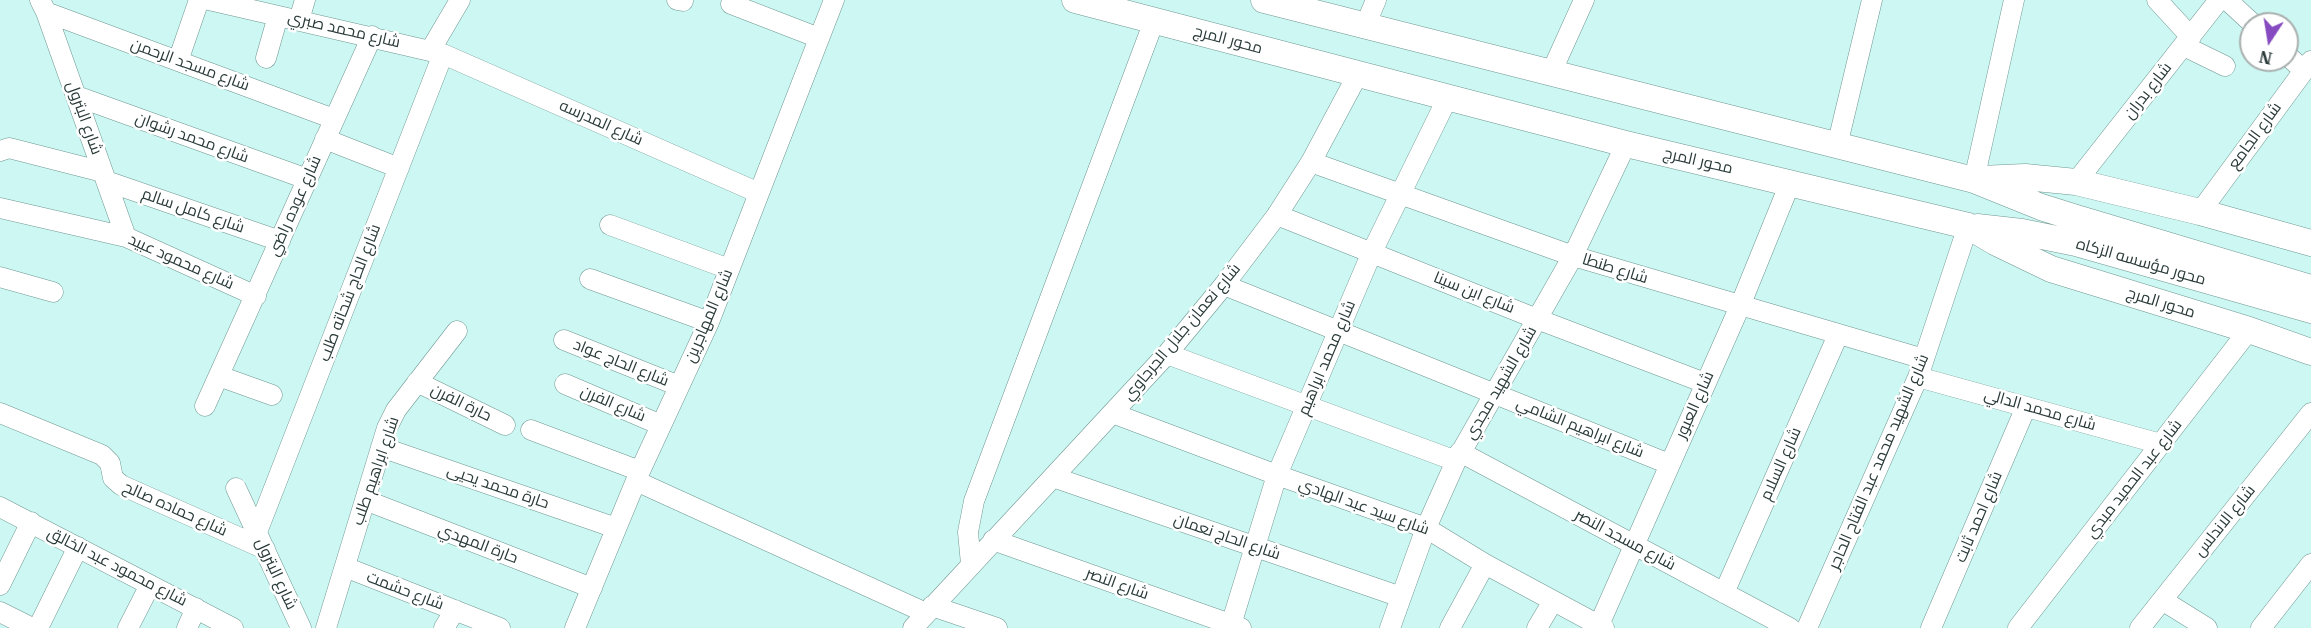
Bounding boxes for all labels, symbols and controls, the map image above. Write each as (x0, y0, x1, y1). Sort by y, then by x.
street label: شارع محمد صبري (286, 8, 402, 52)
north arrow (2239, 12, 2299, 72)
street label: محور المرج (1191, 22, 1265, 58)
street label: شارع مسجد الرحمن (128, 35, 252, 95)
text: N (2257, 47, 2274, 69)
street label: شارع بدران (2120, 59, 2176, 123)
street label: شارع البترول (62, 79, 106, 157)
street label: شارع المدرسه (556, 96, 646, 150)
street label: شارع الجامع (2224, 99, 2286, 173)
street label: شارع محمد رشوان (133, 109, 251, 167)
street label: محور المرج (1661, 144, 1735, 178)
street label: شارع عوده راضي (264, 153, 326, 259)
street label: شارع كامل سالم (139, 184, 247, 238)
street label: شارع الحاج شحاته طلب (315, 222, 385, 364)
street label: شارع محمود عبيد (125, 230, 237, 294)
street label: محور مؤسسه الزكاه (2074, 234, 2208, 290)
street label: شارع طنطا (1580, 250, 1650, 288)
street label: شارع نعمان جلال الجرجاوي (1119, 260, 1245, 404)
street label: شارع المهاجرين (681, 266, 737, 366)
street label: شارع ابن سينا (1431, 268, 1517, 318)
street label: محور المرج (2124, 283, 2198, 323)
street label: شارع محمد ابراهيم (1294, 297, 1360, 419)
street label: شارع الشهيد مجدي (1461, 323, 1541, 443)
street label: شارع الحاج عواد (570, 335, 672, 391)
street label: شارع الشهيد محمد عبد الفتاح الحاجر (1825, 351, 1933, 573)
street label: شارع العبور (1672, 368, 1718, 442)
street label: حارة الفرن (427, 380, 495, 426)
street label: شارع الفرن (577, 382, 649, 426)
street label: شارع محمد الدالي (1982, 385, 2098, 435)
street label: شارع ابراهيم الشامي (1514, 394, 1646, 462)
street label: شارع ابراهيم طلب (348, 414, 404, 528)
street label: شارع عبد الحميد مبدي (2082, 416, 2186, 542)
street label: شارع السلام (1756, 425, 1806, 503)
street label: حارة محمد يحيى (444, 461, 552, 513)
street label: شارع احمد ثابت (1951, 468, 2007, 566)
street label: شارع سيد عبد الهادي (1296, 474, 1432, 540)
street label: شارع حماده صالح (120, 477, 230, 541)
street label: شارع الاندلس (2190, 481, 2260, 561)
street label: شارع مسجد النصر (1571, 505, 1679, 575)
street label: شارع الحاج نعمان (1171, 510, 1283, 564)
street label: حارة المهدي (435, 520, 521, 568)
street label: شارع محمود عبد الخالق (44, 523, 190, 611)
street label: شارع البترول (251, 535, 301, 613)
street label: شارع النصر (1083, 564, 1151, 604)
street label: شارع حشمت (364, 567, 446, 615)

